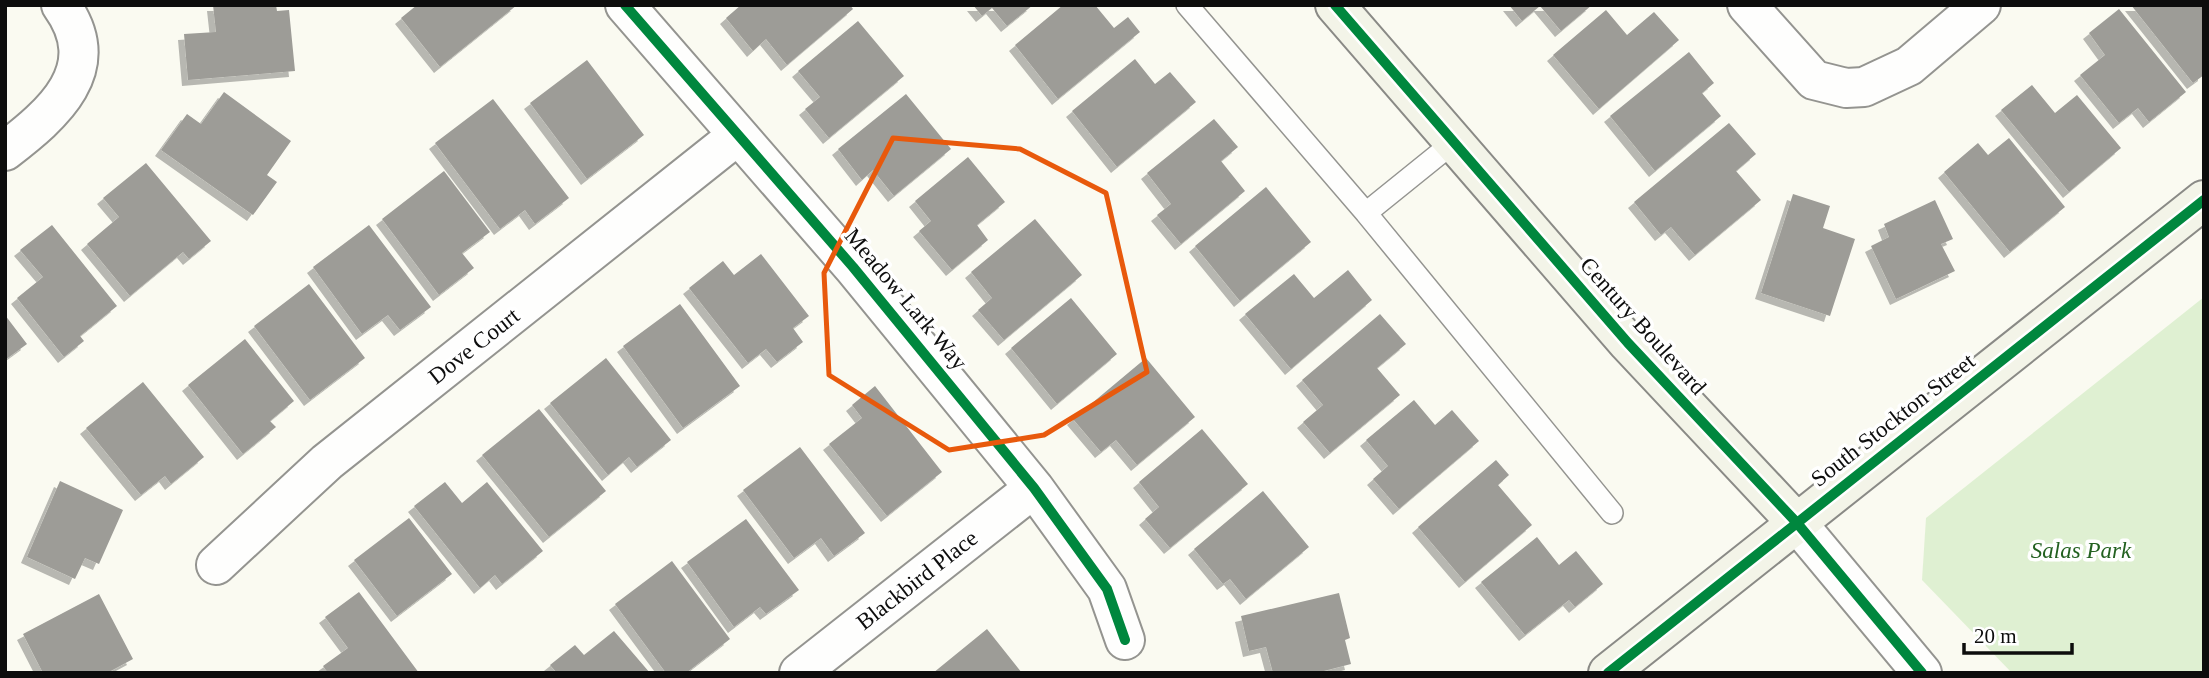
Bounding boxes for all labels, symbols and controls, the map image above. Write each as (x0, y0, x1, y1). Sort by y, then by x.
street label: Meadow Lark Way (840, 223, 973, 375)
street label: Century Boulevard (1575, 252, 1711, 400)
street label: Dove Court (424, 303, 525, 389)
street label: South Stockton Street (1806, 348, 1980, 492)
street label: Blackbird Place (852, 525, 982, 635)
park label: Salas Park (2031, 538, 2132, 563)
scale bar (1964, 612, 2072, 656)
text: 20 m (1974, 624, 2017, 648)

